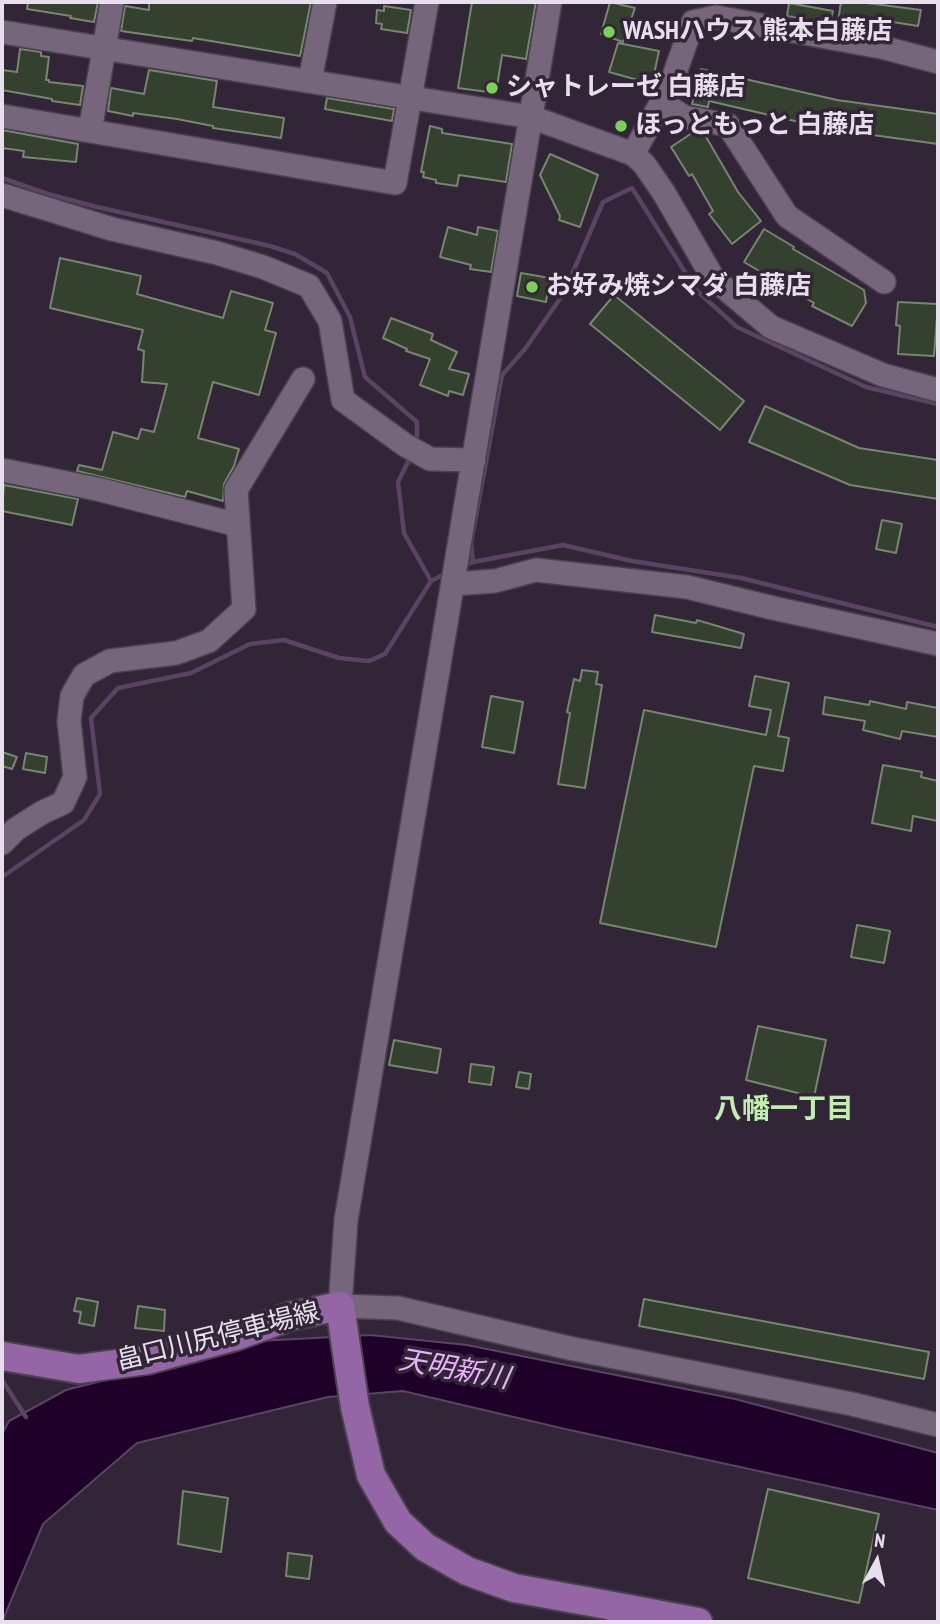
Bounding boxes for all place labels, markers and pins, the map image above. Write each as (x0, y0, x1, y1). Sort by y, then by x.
place label: WASHハウス 熊本白藤店 (623, 16, 892, 48)
marker: WASHハウス 熊本白藤店 (601, 24, 617, 40)
place label: シャトレーゼ 白藤店 (506, 72, 745, 104)
marker: シャトレーゼ 白藤店 (484, 80, 500, 96)
place label: ほっともっと 白藤店 (635, 110, 874, 142)
marker: ほっともっと 白藤店 (613, 118, 629, 134)
place label: お好み焼シマダ 白藤店 (546, 271, 811, 303)
marker: お好み焼シマダ 白藤店 (524, 279, 540, 295)

